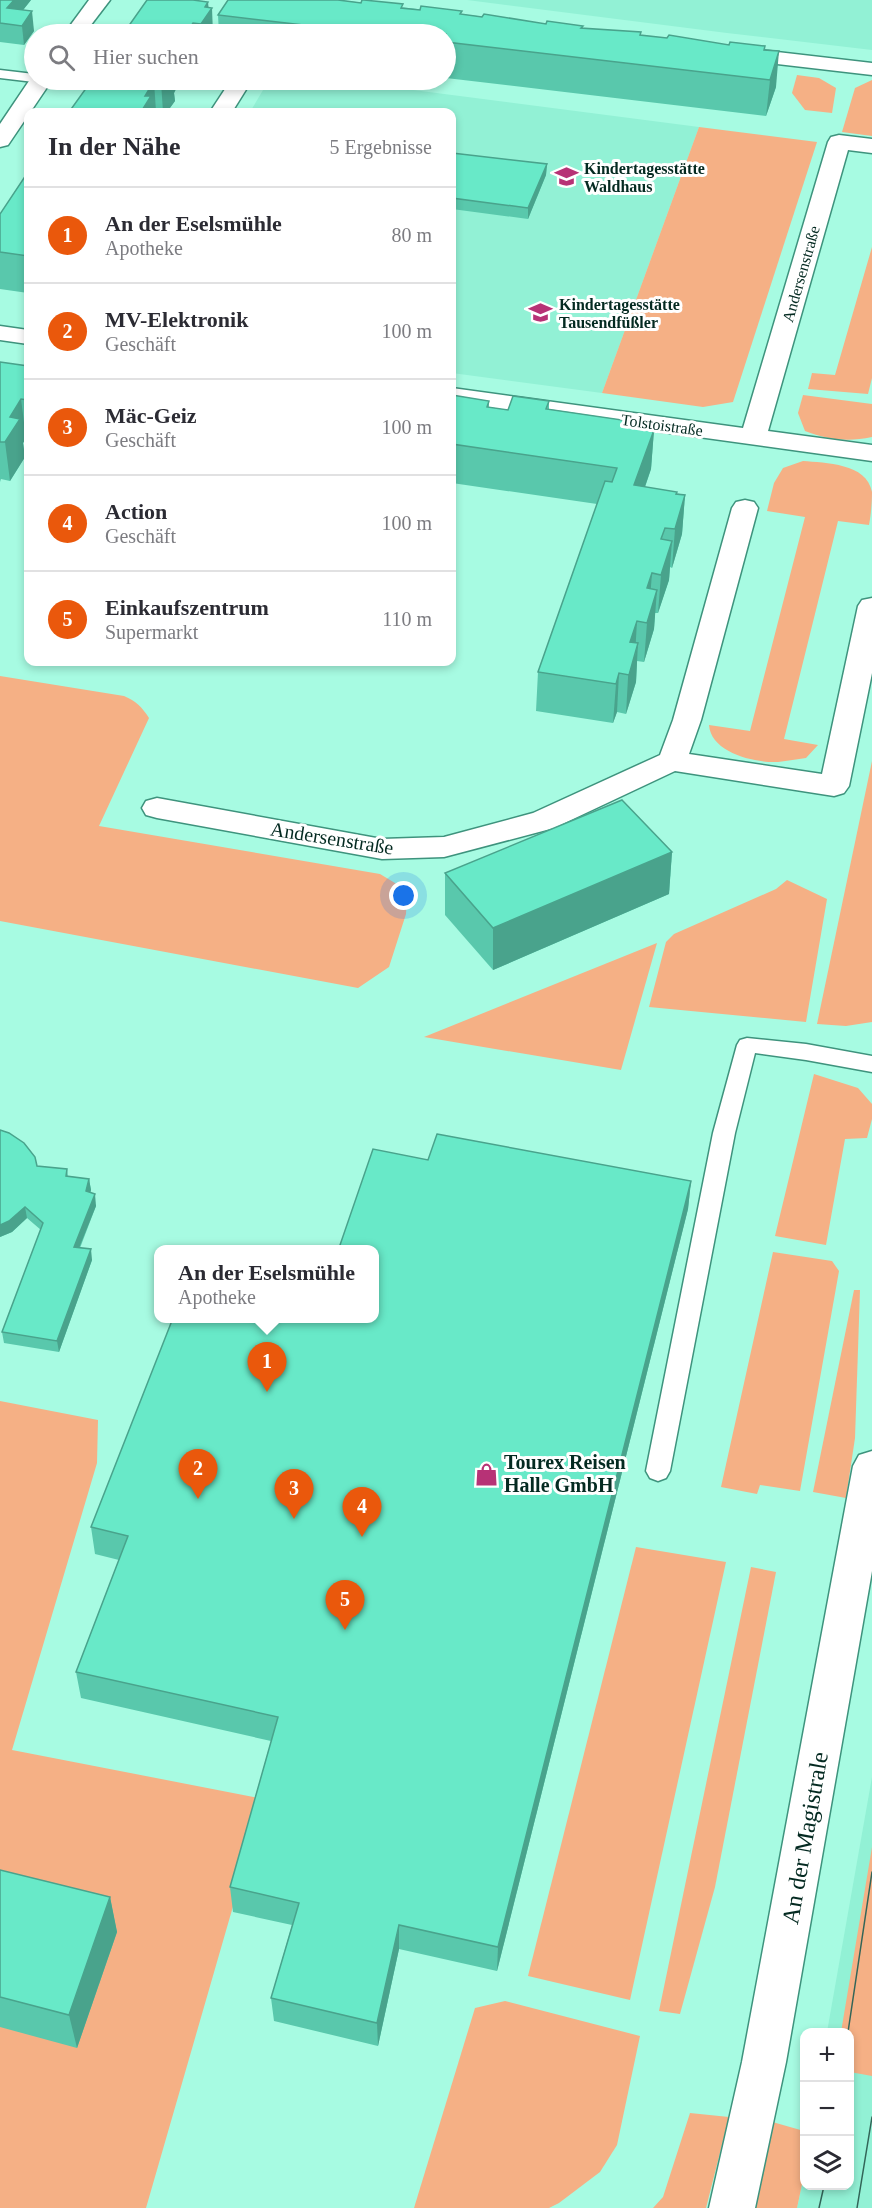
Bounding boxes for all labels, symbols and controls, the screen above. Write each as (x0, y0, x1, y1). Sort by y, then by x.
search box (24, 24, 456, 90)
icon: search (45, 41, 78, 74)
text: Hier suchen (93, 44, 199, 69)
text: In der Nähe (48, 132, 180, 161)
text: 5 Ergebnisse (330, 136, 432, 158)
place label: Kindertagesstätte Waldhaus (584, 160, 705, 195)
school or university icon: Kindertagesstätte Waldhaus (553, 164, 579, 190)
text: An der Eselsmühle (105, 211, 282, 236)
text: 1 (63, 224, 73, 246)
text: 80 m (391, 224, 432, 246)
street label: Andersenstraße (779, 224, 823, 324)
text: Apotheke (105, 237, 183, 259)
place label: Kindertagesstätte Tausendfüßler (559, 296, 680, 331)
school or university icon: Kindertagesstätte Tausendfüßler (528, 300, 554, 326)
text: MV-Elektronik (105, 307, 248, 332)
text: 2 (63, 320, 73, 342)
text: 100 m (381, 320, 432, 342)
text: Geschäft (105, 333, 176, 355)
text: Mäc-Geiz (105, 403, 197, 428)
street label: Tolstoistraße (620, 411, 704, 439)
text: 3 (63, 416, 73, 438)
text: 100 m (381, 416, 432, 438)
text: Geschäft (105, 429, 176, 451)
text: Action (105, 499, 167, 524)
text: 4 (63, 512, 73, 534)
text: 100 m (381, 512, 432, 534)
text: Geschäft (105, 525, 176, 547)
text: Einkaufszentrum (105, 595, 269, 620)
text: 5 (63, 608, 73, 630)
text: 110 m (382, 608, 432, 630)
text: Supermarkt (105, 621, 198, 643)
street label: Andersenstraße (269, 817, 395, 859)
your location (389, 881, 418, 910)
popup (154, 1245, 379, 1323)
text: An der Eselsmühle (178, 1260, 355, 1285)
text: Apotheke (178, 1286, 256, 1308)
pin: 1 (248, 1342, 286, 1392)
pin: 2 (178, 1450, 218, 1499)
place label: Tourex Reisen Halle GmbH (504, 1451, 626, 1496)
shop icon: Tourex Reisen Halle GmbH (473, 1461, 499, 1487)
pin: 3 (274, 1470, 314, 1519)
pin: 4 (342, 1488, 382, 1537)
pin: 5 (326, 1580, 364, 1630)
street label: An der Magistrale (777, 1750, 833, 1926)
map controls (800, 2028, 854, 2190)
button: + (800, 2028, 854, 2082)
button: − (800, 2082, 854, 2136)
button: layers (800, 2136, 854, 2190)

